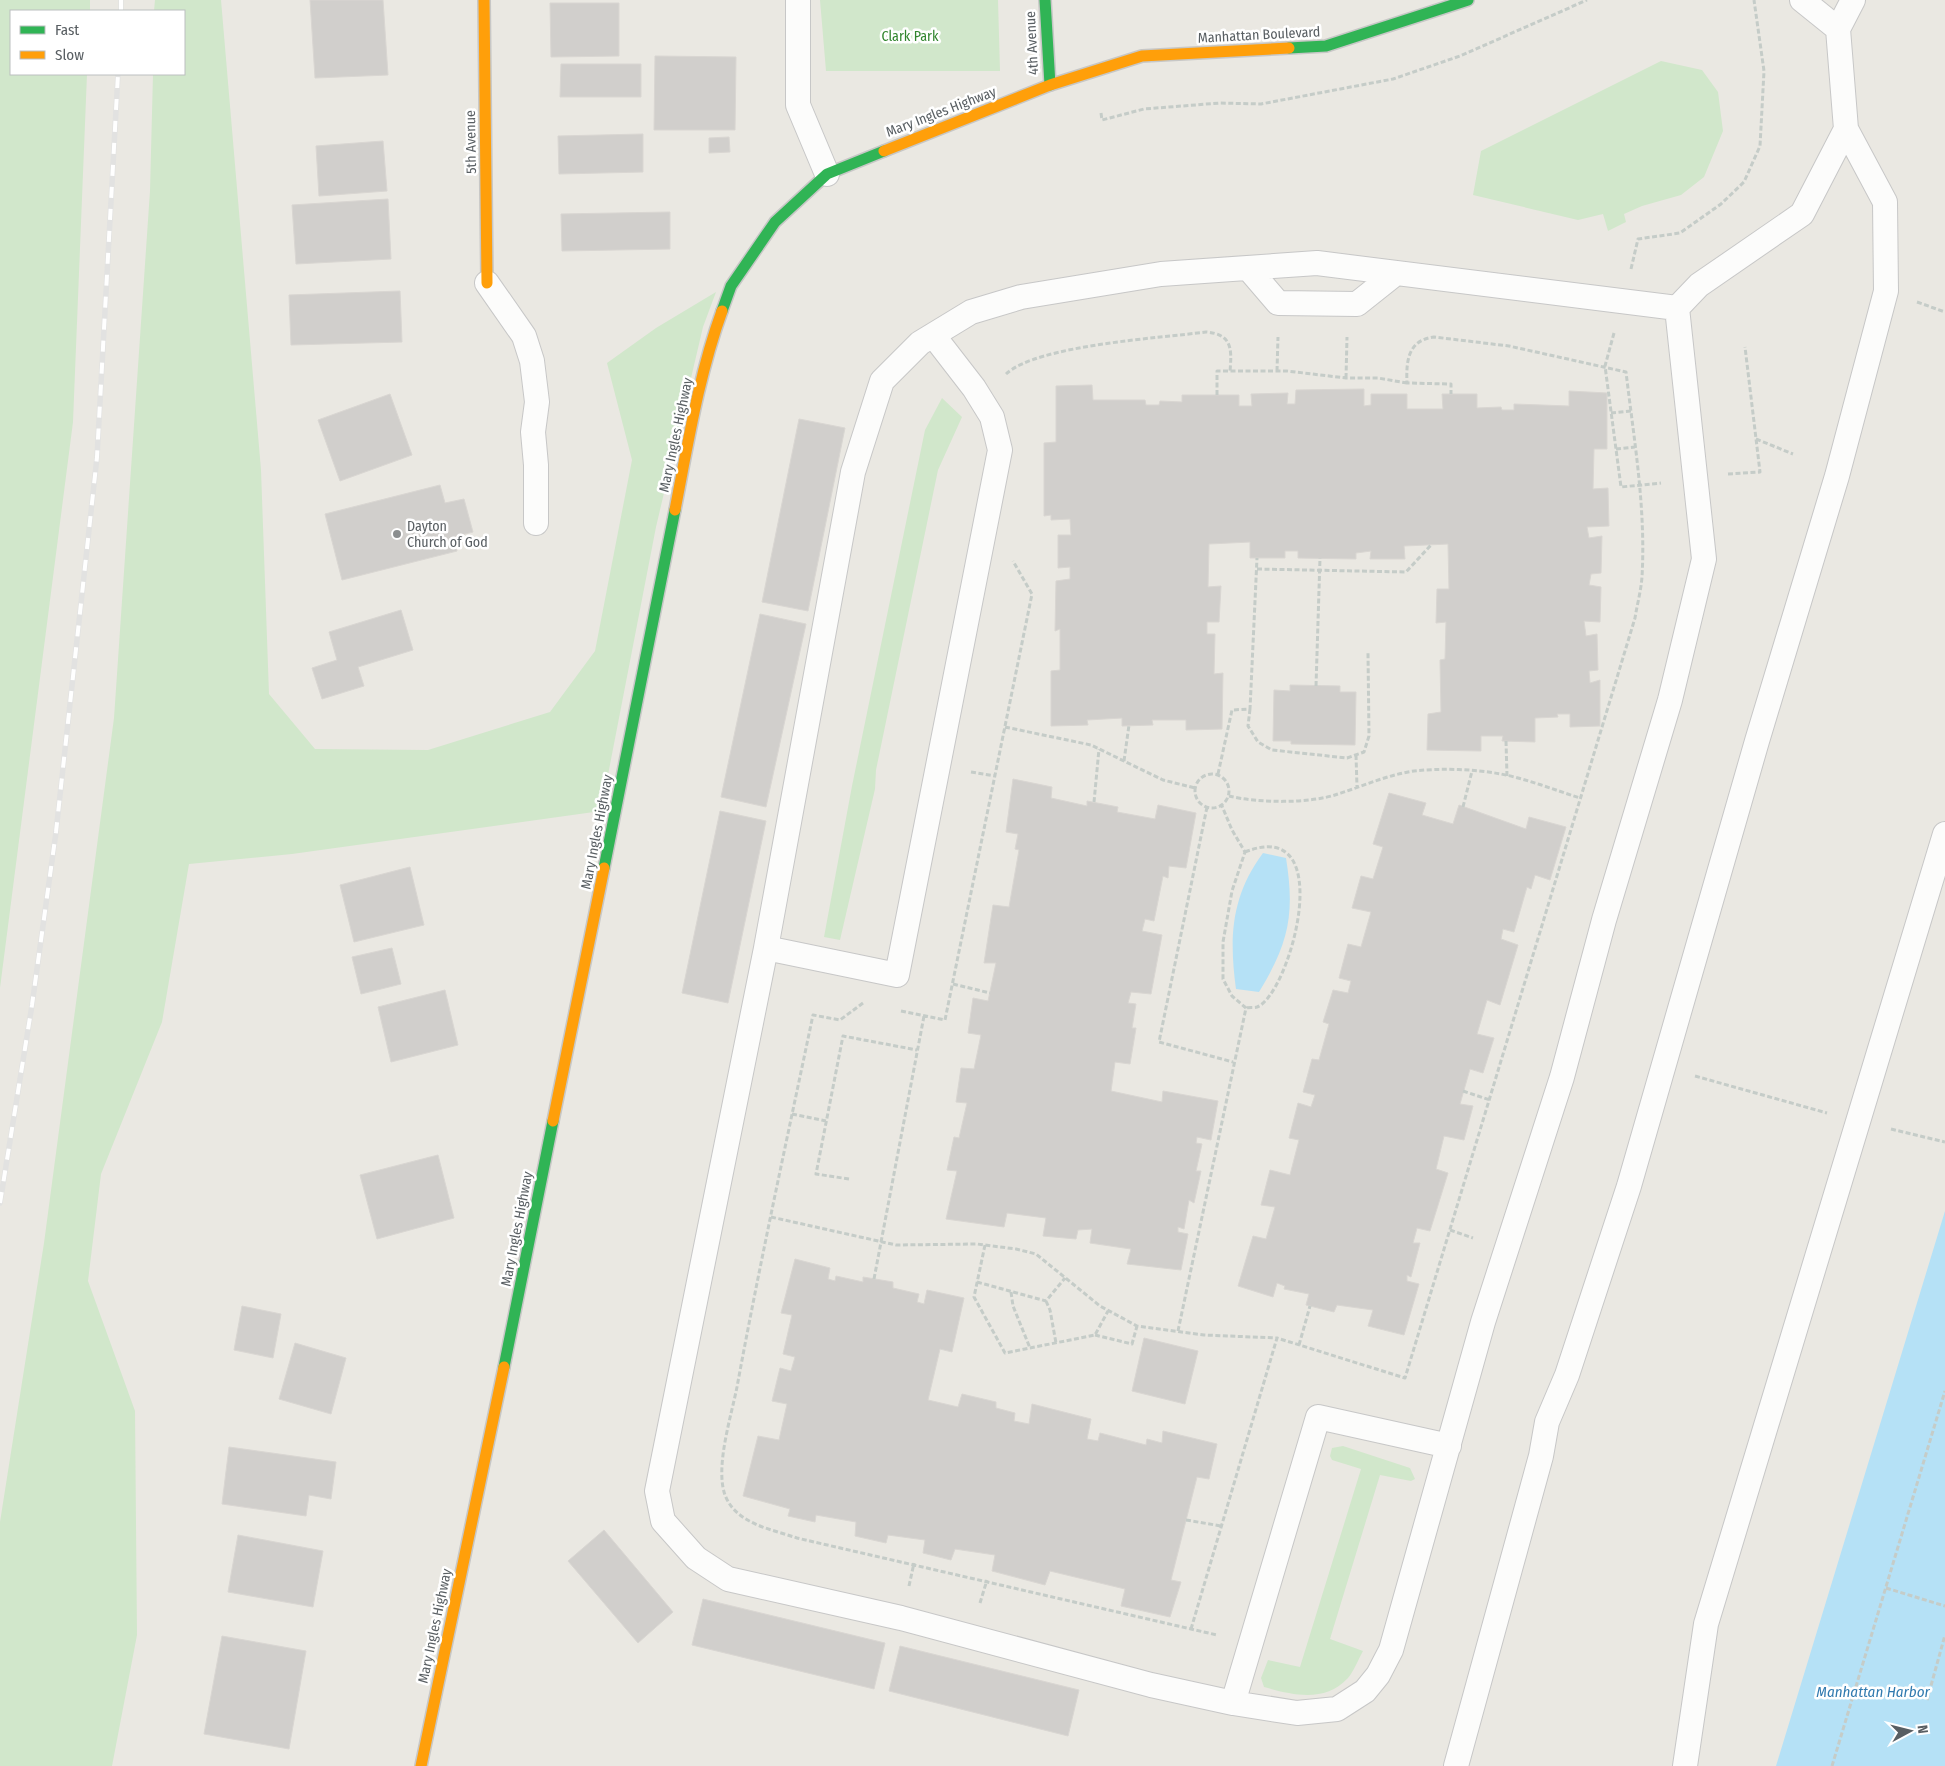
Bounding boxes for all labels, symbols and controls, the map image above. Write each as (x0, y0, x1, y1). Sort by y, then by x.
legend (10, 10, 185, 75)
street label: 4th Avenue (1022, 10, 1042, 75)
text: Fast (55, 21, 79, 39)
street label: Manhattan Boulevard (1197, 23, 1321, 47)
park label: Clark Park (881, 28, 939, 45)
text: Slow (55, 46, 84, 64)
street label: Mary Ingles Highway (884, 83, 999, 141)
street label: 5th Avenue (462, 110, 480, 174)
street label: Mary Ingles Highway (656, 376, 697, 494)
place label: Dayton Church of God (407, 518, 488, 551)
marker: Dayton Church of God (391, 528, 403, 540)
street label: Mary Ingles Highway (578, 772, 617, 891)
street label: Mary Ingles Highway (498, 1169, 537, 1288)
street label: Mary Ingles Highway (415, 1567, 456, 1685)
water label: Manhattan Harbor (1816, 1683, 1931, 1701)
north arrow (1885, 1706, 1935, 1756)
text: N (1913, 1724, 1931, 1735)

